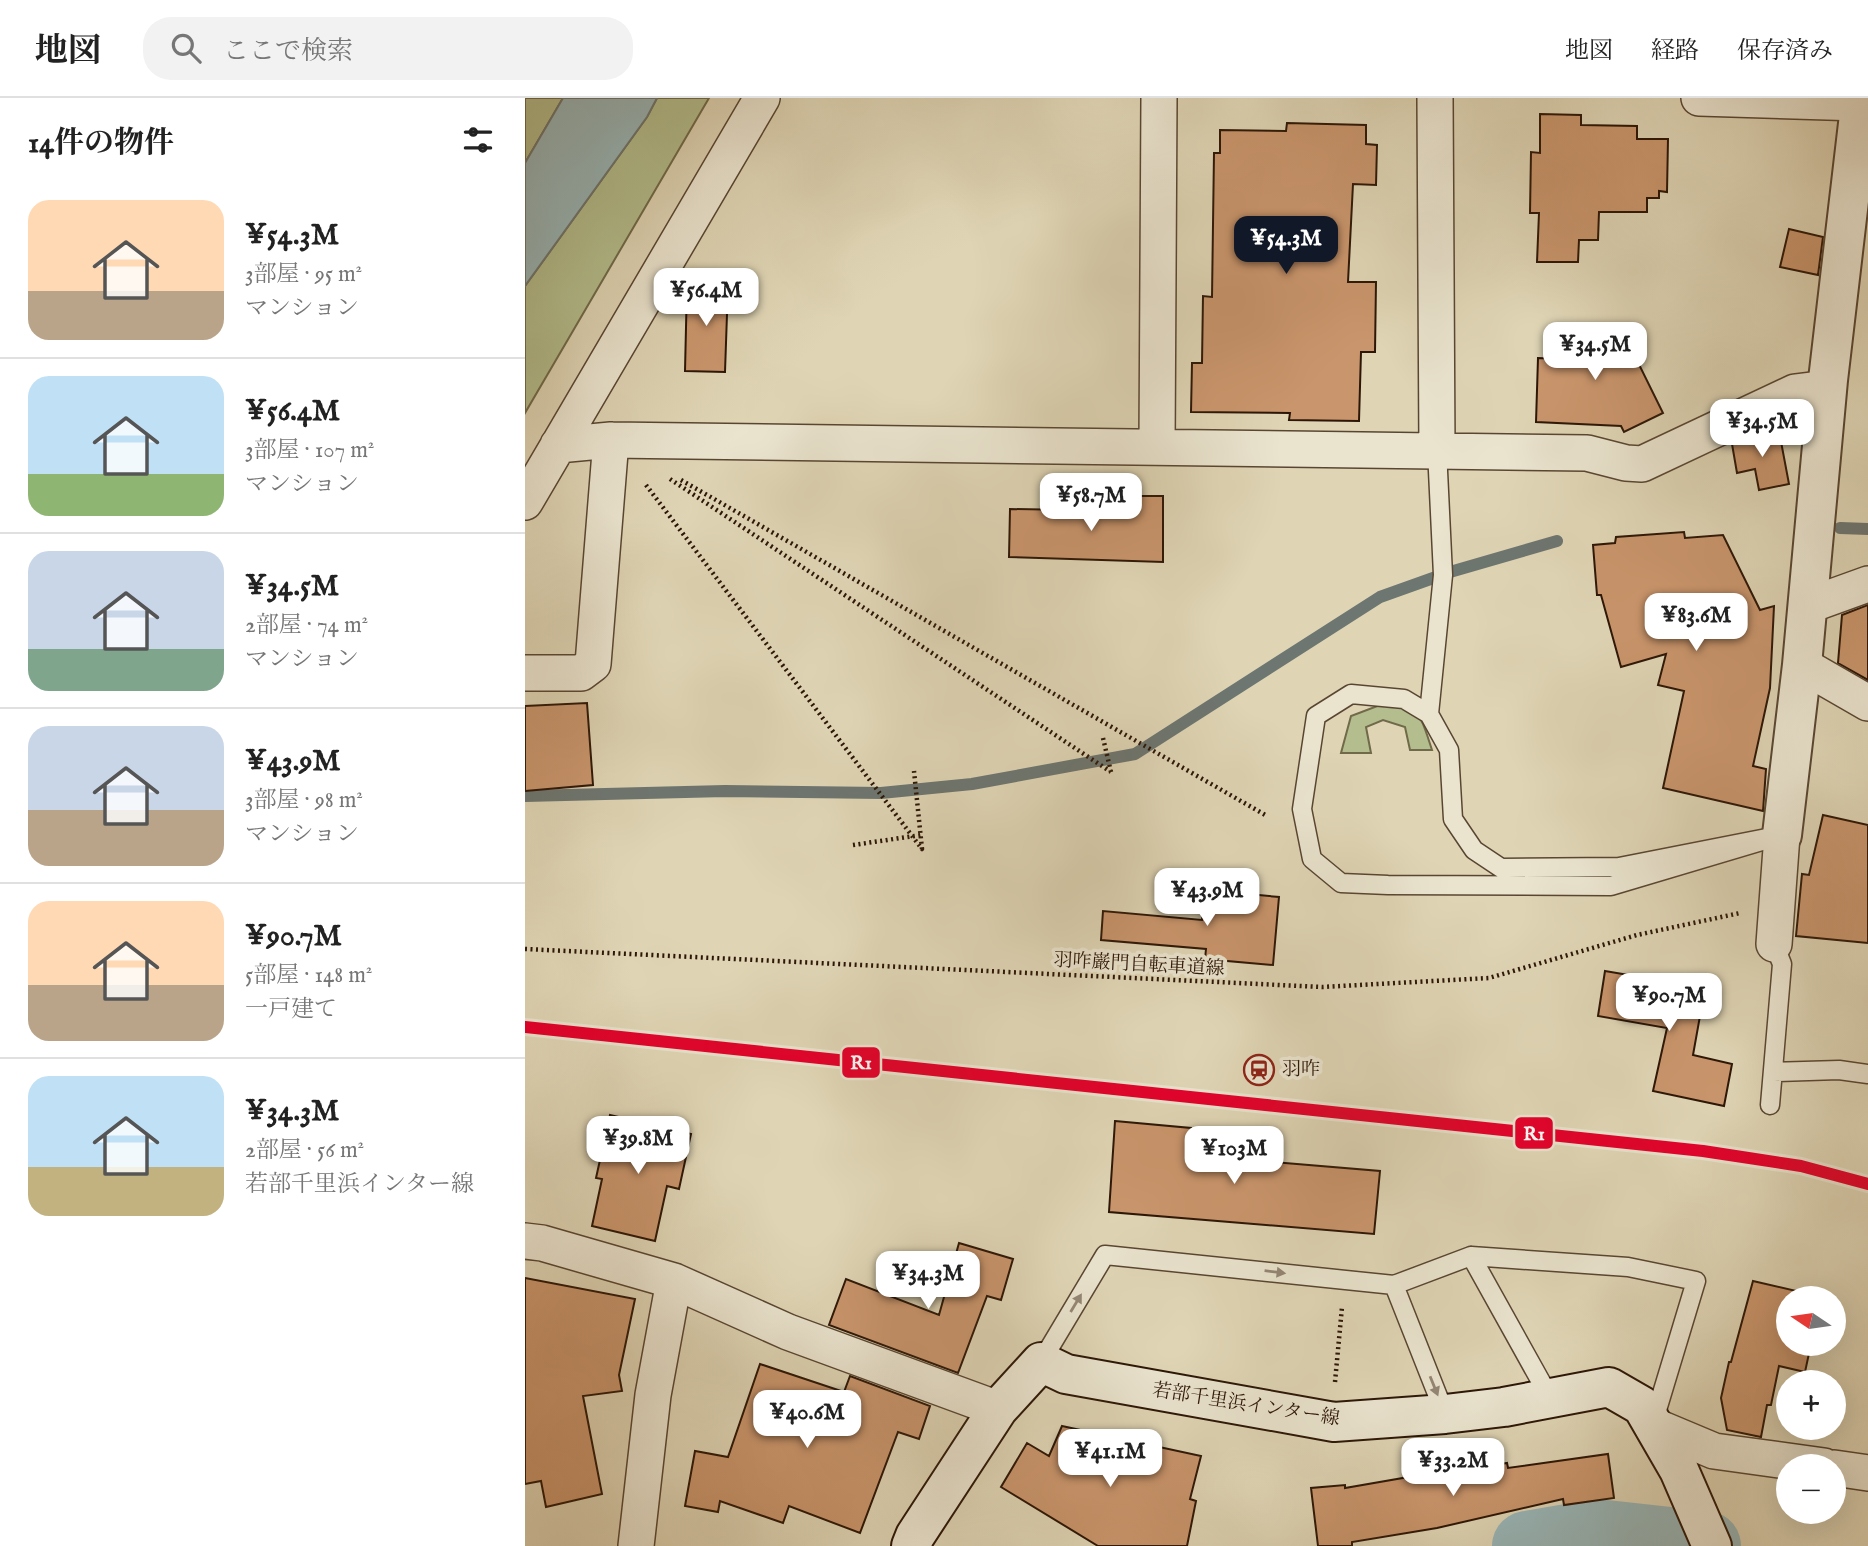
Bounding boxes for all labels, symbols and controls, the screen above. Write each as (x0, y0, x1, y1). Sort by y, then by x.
search box (143, 17, 633, 80)
icon: search (167, 29, 205, 67)
text: 地図 (35, 31, 101, 73)
text: ここで検索 (223, 35, 353, 68)
text: 地図 (1565, 36, 1613, 67)
text: 経路 (1651, 36, 1699, 67)
text: 保存済み (1737, 36, 1833, 67)
icon: filters (459, 121, 497, 159)
text: 14件の物件 (28, 125, 174, 163)
pin: ¥54.3M (1229, 216, 1343, 276)
text: ¥54.3M (245, 217, 339, 255)
text: ¥54.3M (1250, 224, 1322, 253)
icon: home (84, 228, 168, 312)
text: 3部屋 · 95 m² (245, 260, 362, 289)
pin: ¥56.4M (649, 268, 763, 328)
text: ¥56.4M (670, 276, 742, 305)
text: マンション (245, 294, 359, 323)
pin: ¥34.5M (1538, 322, 1652, 382)
text: ¥34.5M (1559, 330, 1631, 359)
text: ¥56.4M (245, 393, 340, 431)
pin: ¥34.5M (1705, 400, 1819, 459)
icon: home (84, 404, 168, 488)
text: ¥34.5M (1726, 407, 1798, 436)
text: 3部屋 · 107 m² (245, 436, 374, 465)
text: マンション (245, 470, 359, 499)
pin: ¥58.7M (1034, 474, 1148, 533)
text: ¥58.7M (1056, 481, 1126, 510)
text: ¥34.5M (245, 568, 339, 606)
icon: home (84, 579, 168, 663)
pin: ¥83.6M (1639, 594, 1753, 653)
text: ¥83.6M (1661, 601, 1731, 630)
text: 2部屋 · 74 m² (245, 611, 368, 640)
text: マンション (245, 645, 359, 674)
text: ¥43.9M (245, 743, 341, 781)
icon: home (84, 754, 168, 838)
text: 3部屋 · 98 m² (245, 786, 363, 815)
text: マンション (245, 820, 359, 849)
pin: ¥43.9M (1150, 868, 1264, 928)
text: ¥43.9M (1170, 876, 1244, 905)
text: ¥90.7M (245, 918, 342, 956)
icon: home (84, 929, 168, 1013)
street label: 羽咋巌門自転車道線 (1053, 949, 1225, 981)
text: 5部屋 · 148 m² (245, 961, 373, 990)
pin: ¥90.7M (1612, 974, 1726, 1033)
text: ¥90.7M (1632, 981, 1706, 1010)
text: 一戸建て (245, 995, 337, 1024)
line badge: R1 (841, 1046, 881, 1079)
text: R1 (850, 1052, 872, 1076)
station icon: 羽咋 (1242, 1053, 1276, 1087)
place label: 羽咋 (1282, 1058, 1320, 1082)
text: ¥34.3M (245, 1093, 339, 1131)
icon: home (84, 1104, 168, 1188)
pin: ¥39.8M (581, 1116, 695, 1176)
line badge: R1 (1514, 1116, 1554, 1150)
text: R1 (1523, 1123, 1545, 1147)
text: ¥39.8M (603, 1124, 673, 1153)
pin: ¥103M (1185, 1126, 1283, 1186)
text: ¥103M (1201, 1134, 1267, 1163)
text: 2部屋 · 56 m² (245, 1136, 364, 1165)
text: 若部千里浜インター線 (245, 1170, 474, 1199)
pin: ¥34.3M (871, 1252, 985, 1311)
text: ¥34.3M (892, 1259, 964, 1288)
one-way arrow (1265, 1266, 1287, 1277)
north arrow (1776, 1286, 1846, 1356)
map controls (1776, 1286, 1846, 1524)
one-way arrow (1070, 1294, 1083, 1313)
button: + (1776, 1370, 1846, 1440)
one-way arrow (1428, 1376, 1439, 1397)
street label: 若部千里浜インター線 (1151, 1378, 1341, 1432)
pin: ¥40.6M (750, 1390, 864, 1450)
text: ¥40.6M (769, 1398, 845, 1427)
pin: ¥41.1M (1053, 1430, 1167, 1489)
text: ¥41.1M (1074, 1437, 1146, 1466)
pin: ¥33.2M (1396, 1438, 1510, 1498)
text: ¥33.2M (1417, 1446, 1489, 1475)
button: − (1776, 1454, 1846, 1524)

